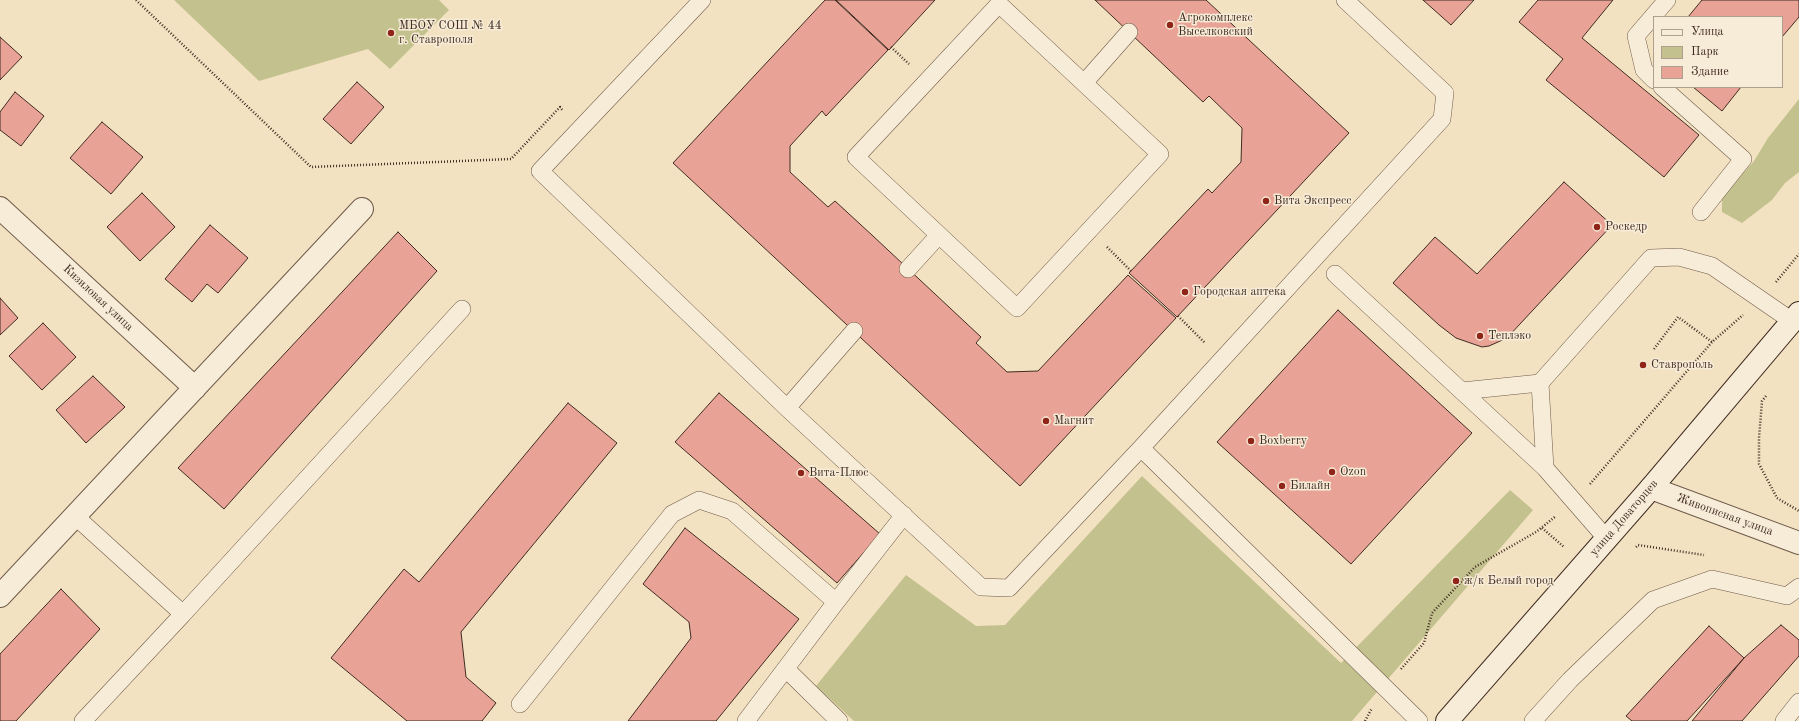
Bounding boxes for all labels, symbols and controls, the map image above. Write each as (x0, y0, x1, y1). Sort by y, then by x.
place label: Агрокомплекс Выселковский (1178, 11, 1253, 39)
legend (1653, 16, 1783, 88)
place label: МБОУ СОШ № 44 г. Ставрополя (399, 19, 502, 47)
marker: Агрокомплекс Выселковский (1165, 20, 1175, 30)
text: Улица (1691, 26, 1724, 38)
marker: МБОУ СОШ № 44 г. Ставрополя (386, 28, 396, 38)
text: Парк (1691, 46, 1719, 58)
text: Здание (1691, 66, 1729, 78)
place label: Вита Экспресс (1274, 194, 1351, 208)
marker: Вита Экспресс (1261, 196, 1271, 206)
place label: Роскедр (1605, 220, 1647, 234)
marker: Роскедр (1592, 222, 1602, 232)
street label: Кизиловая улица (60, 262, 136, 334)
place label: Городская аптека (1193, 285, 1286, 299)
marker: Городская аптека (1180, 287, 1190, 297)
place label: Теплэко (1488, 329, 1531, 343)
marker: Теплэко (1475, 331, 1485, 341)
place label: Ставрополь (1651, 358, 1713, 372)
marker: Ставрополь (1638, 360, 1648, 370)
place label: Магнит (1054, 414, 1094, 428)
marker: Магнит (1041, 416, 1051, 426)
place label: Boxberry (1259, 434, 1307, 448)
marker: Boxberry (1246, 436, 1256, 446)
place label: Ozon (1340, 465, 1366, 479)
place label: Вита-Плюс (809, 466, 868, 480)
marker: Ozon (1327, 467, 1337, 477)
marker: Вита-Плюс (796, 468, 806, 478)
street label: улица Доваторцев (1587, 477, 1661, 559)
place label: Билайн (1290, 479, 1330, 493)
marker: Билайн (1277, 481, 1287, 491)
street label: Живописная улица (1675, 491, 1775, 539)
place label: ж/к Белый город (1464, 574, 1553, 588)
marker: ж/к Белый город (1451, 576, 1461, 586)

